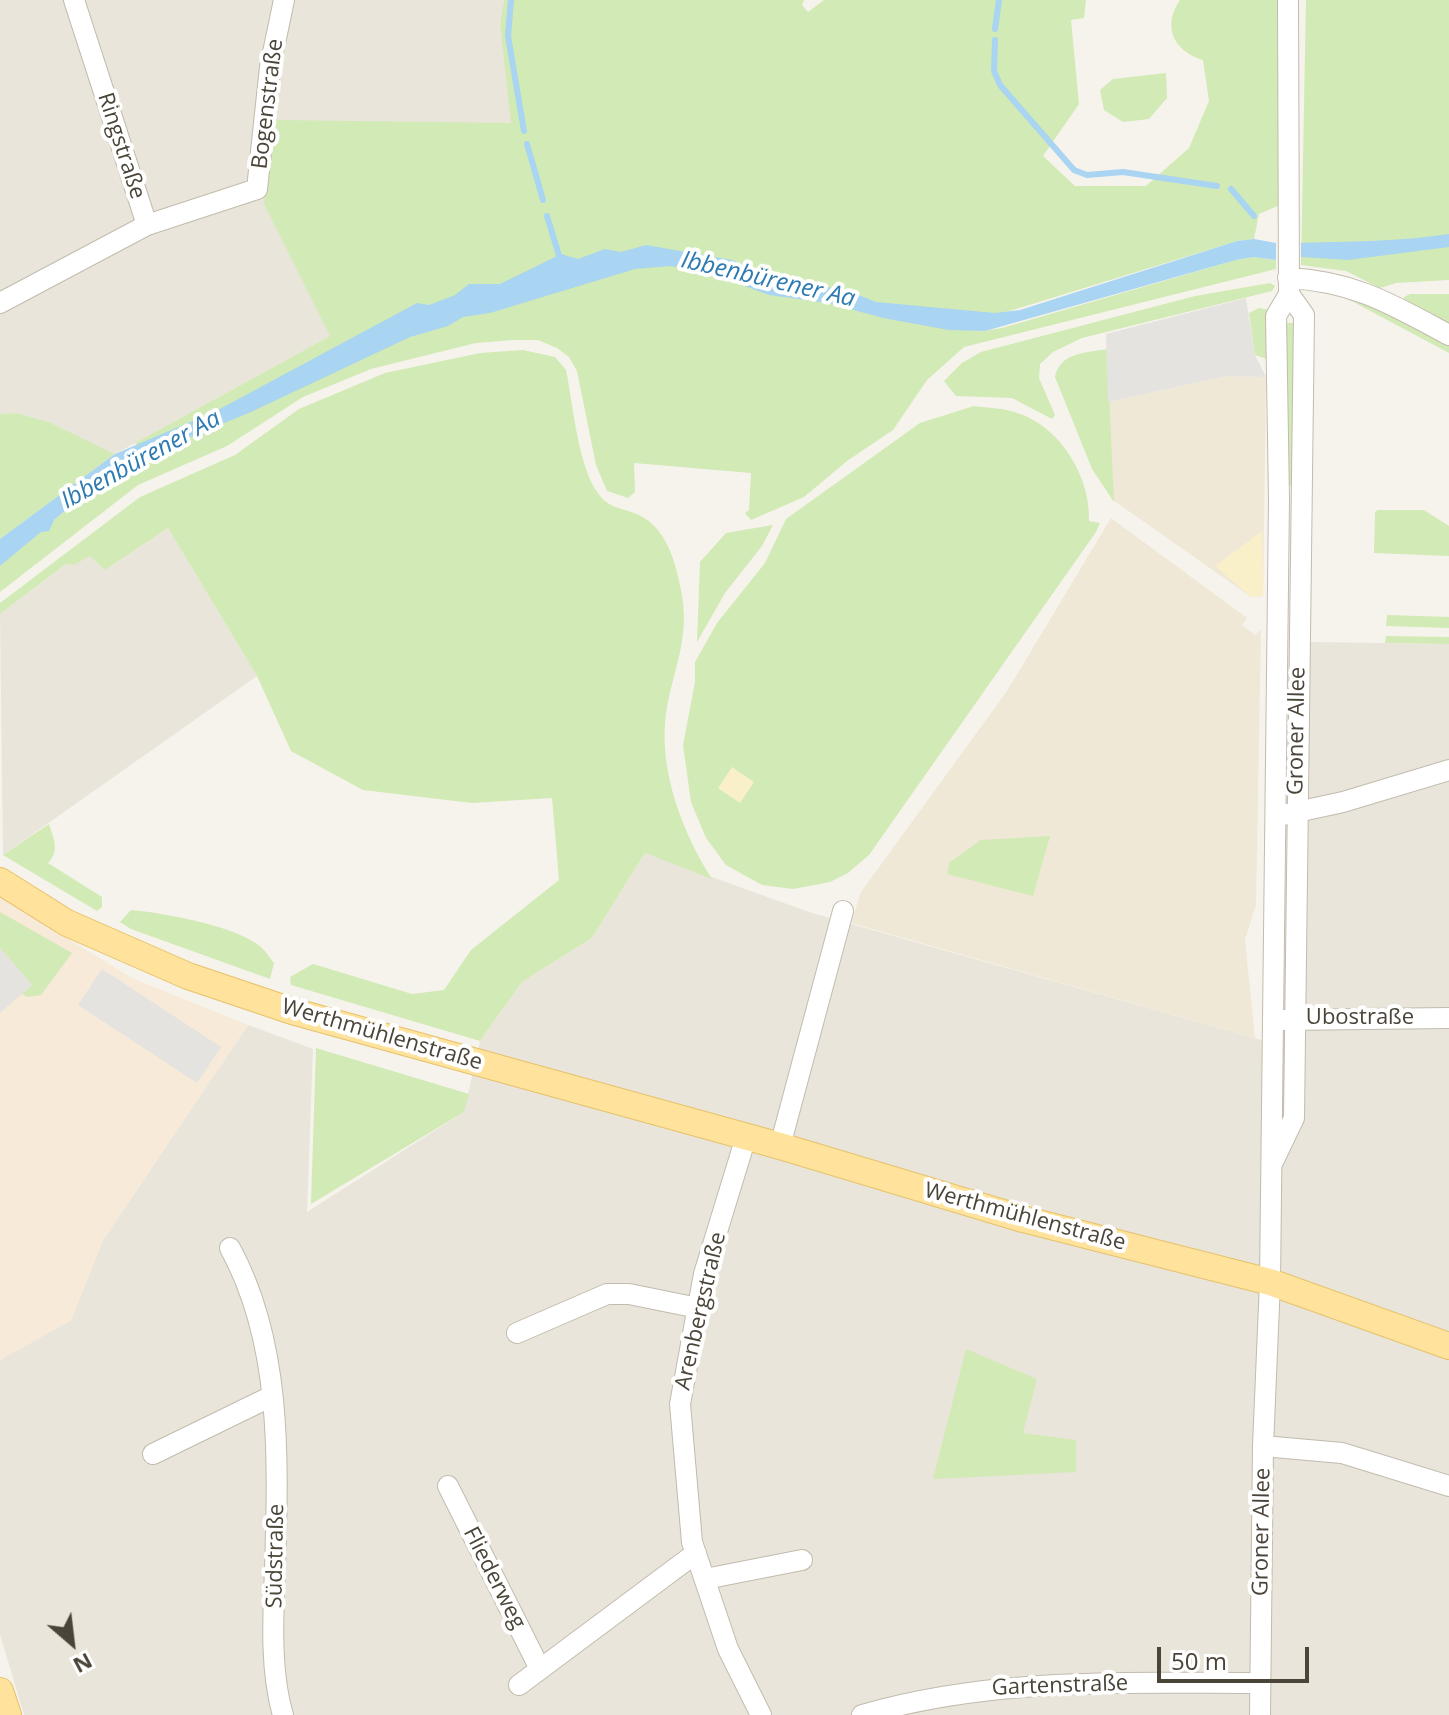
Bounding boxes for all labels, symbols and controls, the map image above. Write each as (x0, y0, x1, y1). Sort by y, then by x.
street label: Bogenstraße (247, 37, 289, 171)
street label: Ringstraße (91, 90, 151, 202)
water label: Ibbenbürener Aa (678, 246, 858, 314)
water label: Ibbenbürener Aa (56, 404, 226, 516)
street label: Groner Allee (1283, 667, 1311, 795)
street label: Werthmühlenstraße (279, 994, 485, 1076)
street label: Ubostraße (1306, 1005, 1414, 1031)
street label: Werthmühlenstraße (921, 1177, 1129, 1257)
street label: Arenbergstraße (670, 1230, 732, 1392)
street label: Groner Allee (1248, 1468, 1276, 1596)
street label: Südstraße (262, 1503, 290, 1609)
street label: Fliederweg (457, 1523, 531, 1633)
north arrow (32, 1603, 112, 1683)
scale bar (1161, 1631, 1313, 1681)
text: 50 m (1171, 1644, 1227, 1677)
text: N (68, 1647, 98, 1682)
street label: Gartenstraße (991, 1670, 1129, 1702)

